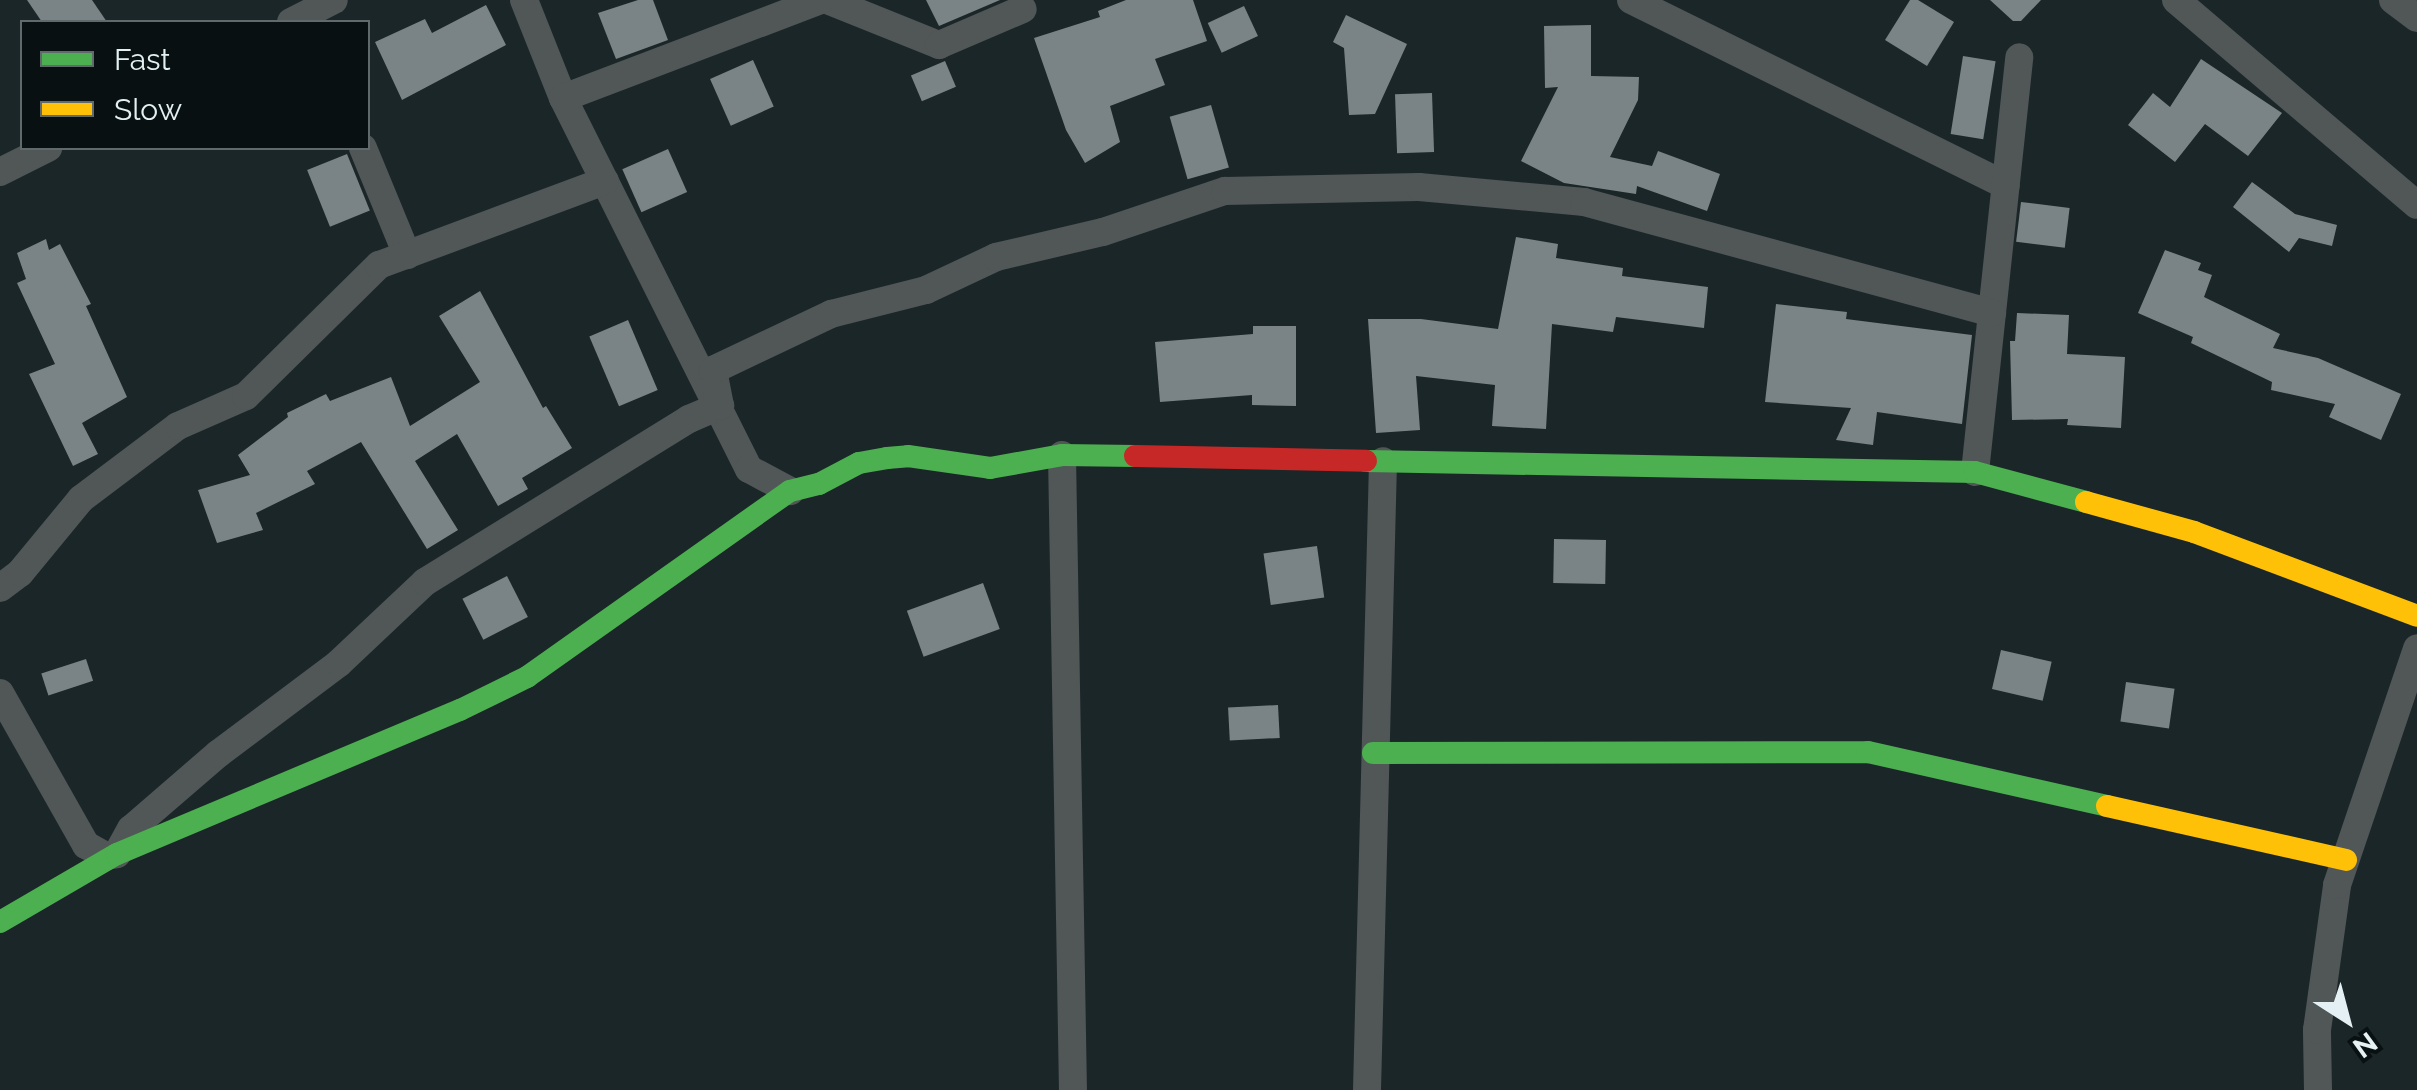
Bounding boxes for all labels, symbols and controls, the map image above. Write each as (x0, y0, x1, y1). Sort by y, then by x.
legend (20, 20, 370, 150)
text: Fast (114, 42, 171, 77)
text: Slow (114, 92, 182, 127)
north arrow (2297, 970, 2397, 1070)
text: N (2347, 1025, 2383, 1064)

